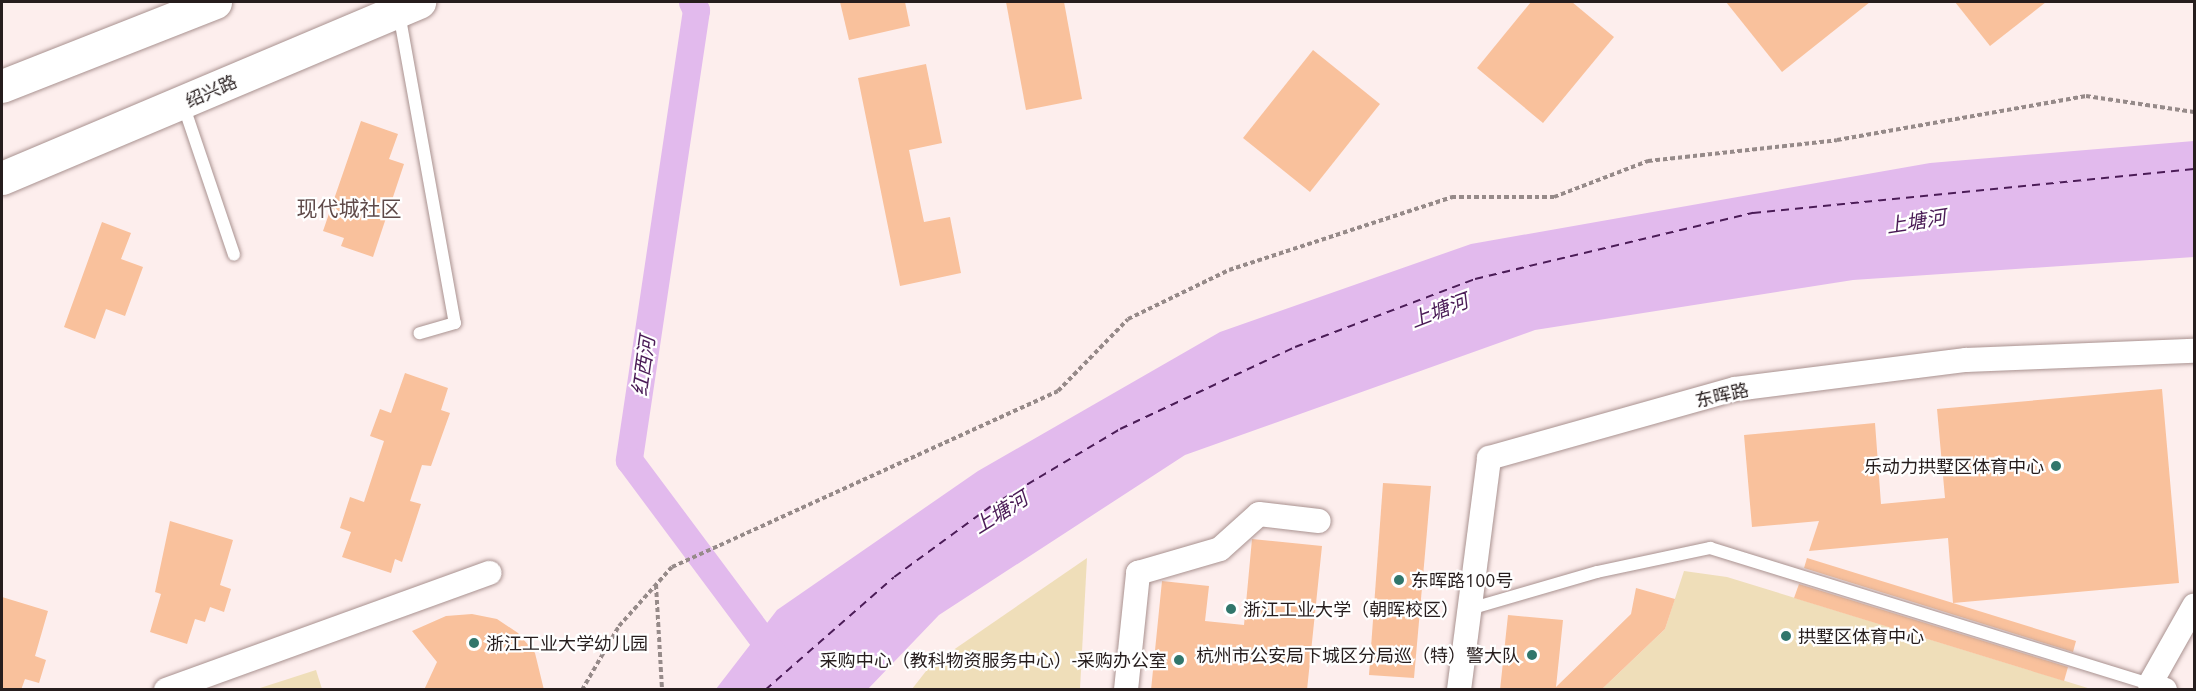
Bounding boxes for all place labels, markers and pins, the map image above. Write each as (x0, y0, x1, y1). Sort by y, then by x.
place label: 乐动力拱墅区体育中心 (1864, 455, 2044, 477)
marker: 乐动力拱墅区体育中心 (2049, 459, 2063, 473)
place label: 东晖路100号 (1411, 569, 1513, 591)
marker: 东晖路100号 (1392, 573, 1406, 587)
place label: 浙江工业大学（朝晖校区） (1243, 598, 1459, 620)
marker: 浙江工业大学（朝晖校区） (1224, 602, 1238, 616)
place label: 拱墅区体育中心 (1798, 625, 1924, 647)
marker: 拱墅区体育中心 (1779, 629, 1793, 643)
place label: 浙江工业大学幼儿园 (486, 632, 648, 654)
marker: 浙江工业大学幼儿园 (467, 636, 481, 650)
place label: 杭州市公安局下城区分局巡（特）警大队 (1196, 644, 1520, 666)
marker: 杭州市公安局下城区分局巡（特）警大队 (1525, 648, 1539, 662)
place label: 采购中心（教科物资服务中心）-采购办公室 (820, 649, 1167, 671)
marker: 采购中心（教科物资服务中心）-采购办公室 (1172, 653, 1186, 667)

